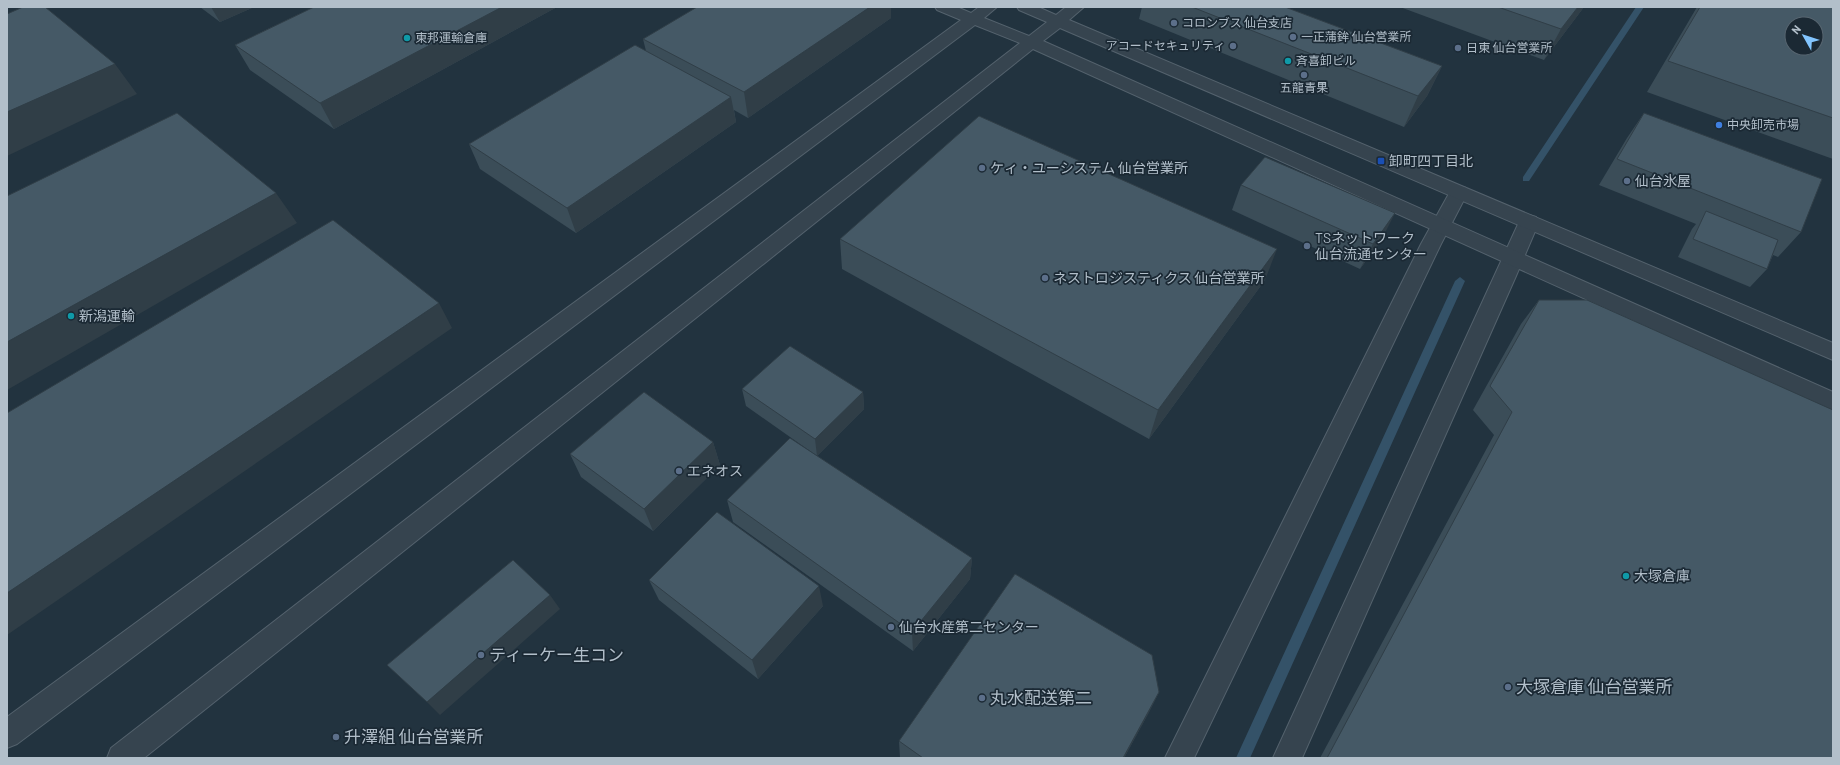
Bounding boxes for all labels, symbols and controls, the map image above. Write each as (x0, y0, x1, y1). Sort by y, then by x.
place label: コロンブス 仙台支店 (1182, 15, 1292, 29)
north arrow (1784, 16, 1824, 56)
marker: コロンブス 仙台支店 (1169, 18, 1179, 28)
text: N (1788, 22, 1803, 36)
place label: 一正蒲鉾 仙台営業所 (1301, 29, 1411, 43)
place label: 東邦運輸倉庫 (415, 30, 487, 44)
marker: 一正蒲鉾 仙台営業所 (1288, 32, 1298, 42)
marker: 東邦運輸倉庫 (402, 33, 412, 43)
place label: アコードセキュリティ (1106, 38, 1225, 52)
place label: 日東 仙台営業所 (1466, 40, 1552, 54)
marker: アコードセキュリティ (1228, 41, 1238, 51)
marker: 日東 仙台営業所 (1453, 43, 1463, 53)
place label: 斉喜卸ビル (1296, 53, 1356, 67)
marker: 斉喜卸ビル (1283, 56, 1293, 66)
marker: 五龍青果 (1299, 70, 1309, 80)
place label: 五龍青果 (1280, 80, 1328, 94)
place label: 中央卸売市場 (1727, 117, 1799, 131)
marker: 中央卸売市場 (1714, 120, 1724, 130)
place label: 卸町四丁目北 (1389, 152, 1473, 169)
marker: 卸町四丁目北 (1376, 156, 1386, 166)
place label: ケィ・ユーシステム 仙台営業所 (990, 159, 1188, 176)
marker: ケィ・ユーシステム 仙台営業所 (977, 163, 987, 173)
place label: 仙台氷屋 (1635, 172, 1691, 189)
marker: 仙台氷屋 (1622, 176, 1632, 186)
place label: TSネットワーク 仙台流通センター (1315, 229, 1427, 262)
marker: TSネットワーク 仙台流通センター (1302, 241, 1312, 251)
place label: ネストロジスティクス 仙台営業所 (1053, 269, 1265, 286)
marker: ネストロジスティクス 仙台営業所 (1040, 273, 1050, 283)
place label: 新潟運輸 (79, 307, 135, 324)
marker: 新潟運輸 (66, 311, 76, 321)
place label: エネオス (687, 462, 743, 479)
marker: エネオス (674, 466, 684, 476)
place label: 大塚倉庫 (1634, 567, 1690, 584)
marker: 大塚倉庫 (1621, 571, 1631, 581)
place label: 仙台水産第二センター (899, 618, 1039, 635)
marker: 仙台水産第二センター (886, 622, 896, 632)
place label: ティーケー生コン (489, 644, 624, 664)
marker: ティーケー生コン (476, 650, 486, 660)
place label: 大塚倉庫 仙台営業所 (1516, 676, 1672, 696)
marker: 大塚倉庫 仙台営業所 (1503, 682, 1513, 692)
place label: 丸水配送第二 (990, 687, 1092, 707)
marker: 丸水配送第二 (977, 693, 987, 703)
place label: 升澤組 仙台営業所 (344, 726, 483, 746)
marker: 升澤組 仙台営業所 (331, 732, 341, 742)

